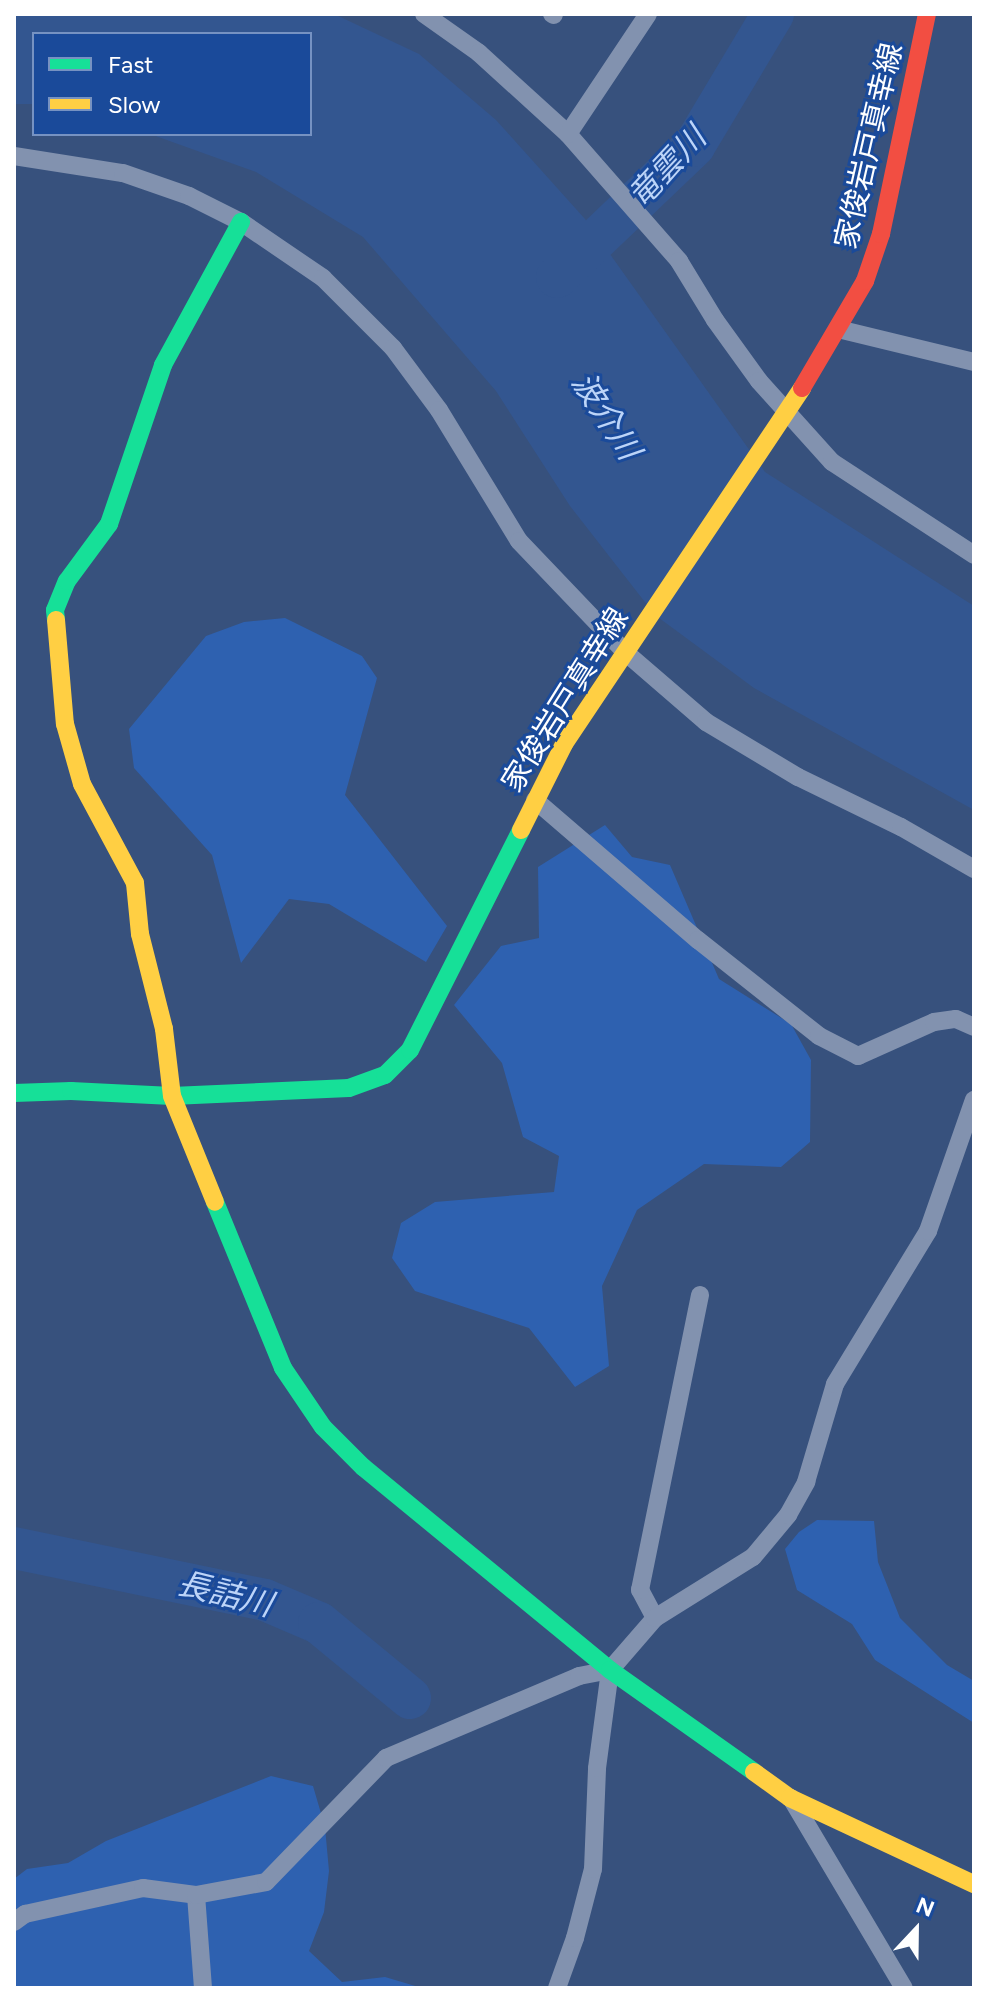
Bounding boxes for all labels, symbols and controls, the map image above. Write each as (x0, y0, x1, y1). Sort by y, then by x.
legend (32, 32, 312, 136)
street label: 家俊岩戸真幸線 (828, 40, 910, 252)
text: Fast (108, 50, 153, 79)
text: Slow (108, 90, 160, 119)
water label: 竜雲川 (620, 119, 714, 215)
water label: 波介川 (564, 365, 648, 467)
street label: 家俊岩戸真幸線 (494, 601, 636, 799)
water label: 長詰川 (174, 1564, 276, 1624)
north arrow (876, 1890, 956, 1970)
text: N (912, 1892, 938, 1923)

